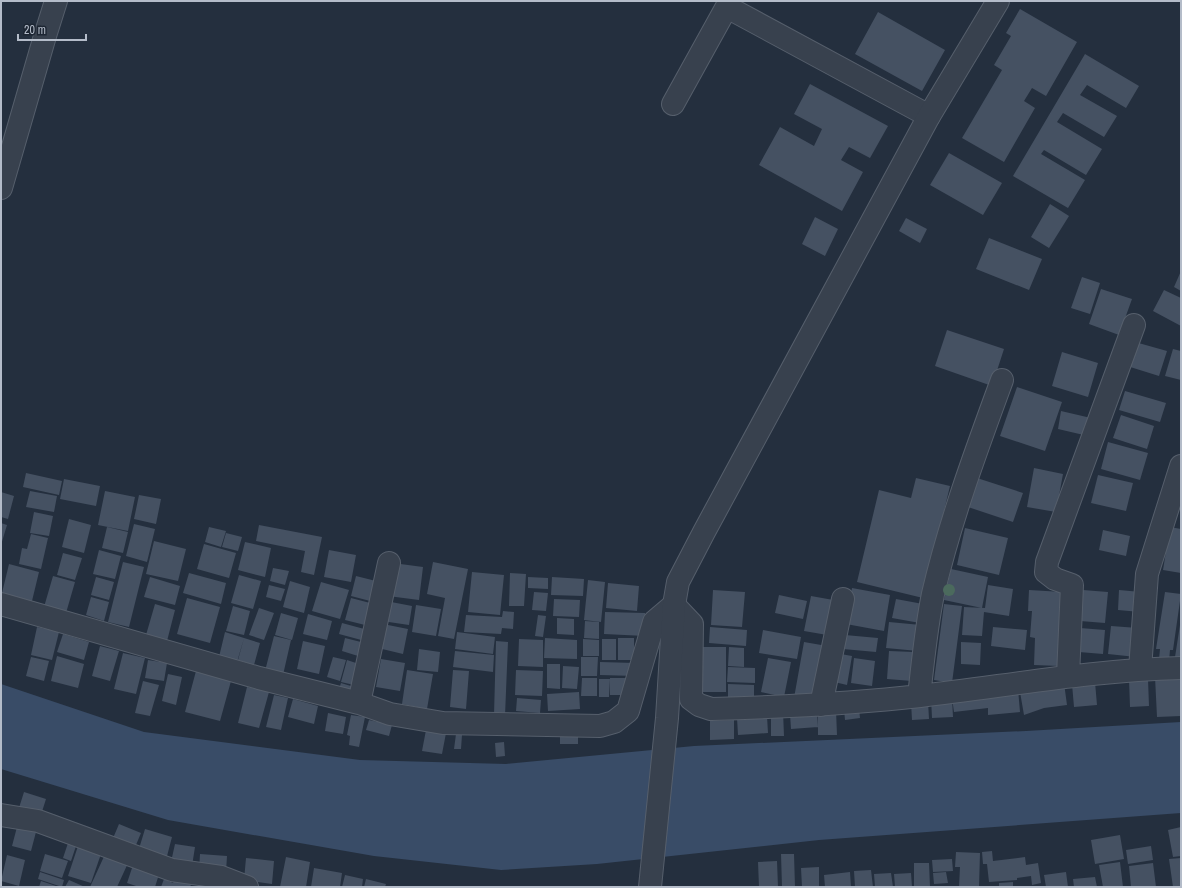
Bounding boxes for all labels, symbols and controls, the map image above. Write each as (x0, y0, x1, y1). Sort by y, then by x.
scale bar (18, 16, 86, 42)
text: 20 m (24, 22, 46, 38)

